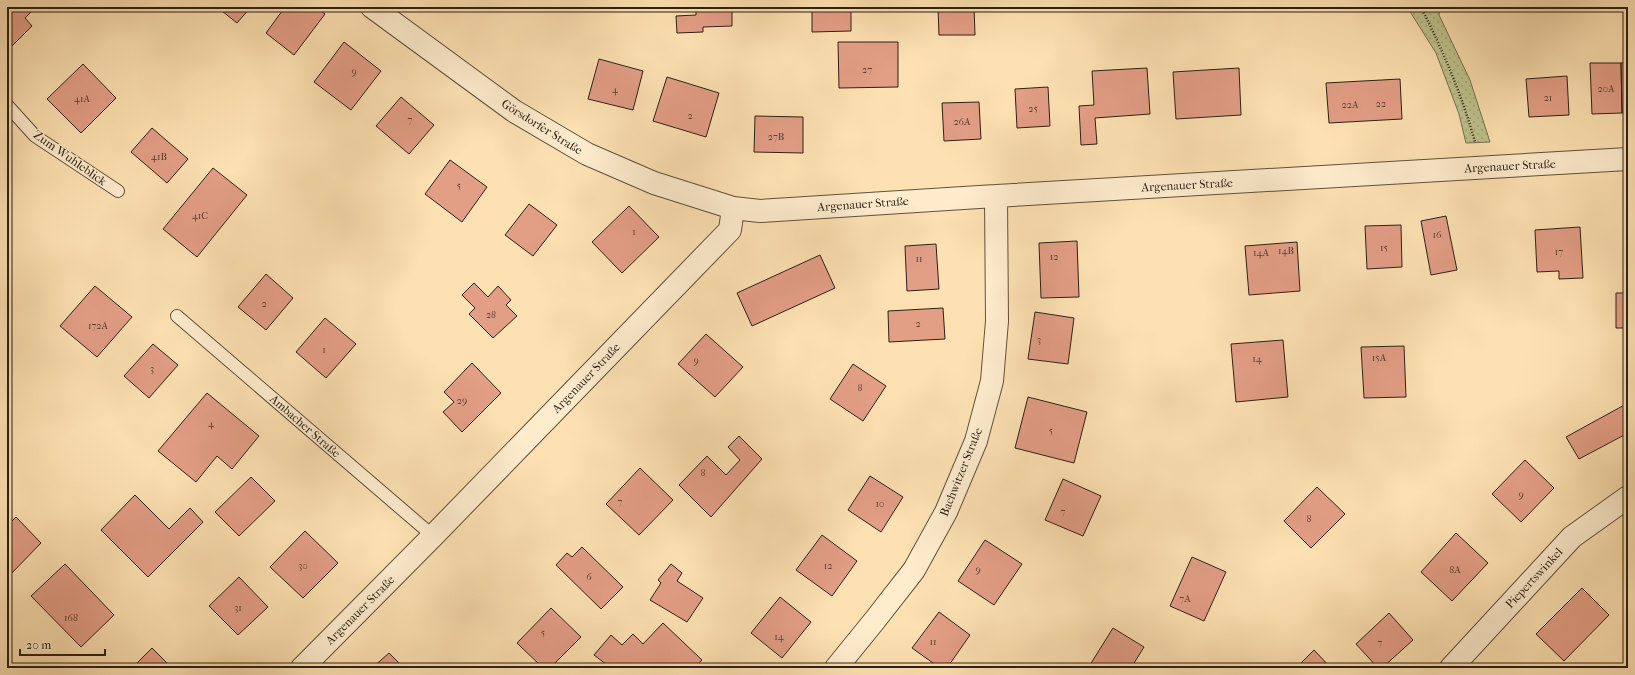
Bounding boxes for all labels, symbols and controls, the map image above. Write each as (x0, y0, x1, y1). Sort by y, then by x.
house number: 27 (862, 64, 872, 76)
house number: 9 (351, 66, 357, 78)
house number: 20A (1597, 83, 1615, 95)
house number: 4 (612, 84, 619, 96)
house number: 21 (1544, 92, 1552, 104)
house number: 41A (74, 93, 90, 105)
street label: Görsdorfer Straße (499, 96, 585, 158)
house number: 22 (1376, 98, 1386, 110)
house number: 22A (1342, 99, 1359, 111)
house number: 25 (1028, 103, 1038, 115)
house number: 2 (687, 110, 693, 122)
house number: 7 (408, 114, 413, 126)
house number: 26A (953, 116, 971, 128)
street label: Zum Wuhleblick (31, 128, 110, 189)
house number: 27B (768, 131, 784, 143)
house number: 41B (151, 151, 167, 163)
street label: Argenauer Straße (1463, 157, 1556, 175)
street label: Argenauer Straße (1140, 176, 1233, 194)
house number: 5 (457, 180, 461, 192)
street label: Argenauer Straße (816, 194, 909, 214)
house number: 41C (192, 210, 208, 222)
house number: 1 (632, 226, 636, 238)
house number: 16 (1433, 229, 1442, 241)
house number: 15 (1380, 242, 1388, 254)
house number: 14B (1278, 245, 1294, 257)
house number: 17 (1555, 246, 1563, 258)
house number: 14A (1253, 247, 1269, 259)
house number: 12 (1050, 251, 1058, 263)
house number: 11 (915, 253, 923, 265)
house number: 2 (261, 298, 267, 310)
house number: 28 (486, 309, 496, 321)
house number: 2 (915, 318, 921, 330)
house number: 172A (88, 320, 109, 332)
house number: 3 (1037, 334, 1041, 346)
street label: Argenauer Straße (548, 340, 623, 417)
house number: 1 (322, 344, 326, 356)
house number: 15A (1372, 352, 1387, 364)
house number: 14 (1252, 353, 1263, 365)
house number: 9 (693, 355, 699, 367)
house number: 3 (150, 363, 154, 375)
house number: 8 (857, 382, 863, 394)
street label: Ambacher Straße (266, 391, 343, 460)
house number: 29 (457, 395, 467, 407)
house number: 4 (208, 418, 215, 430)
house number: 5 (1049, 425, 1053, 437)
street label: Bachwitzer Straße (937, 426, 985, 518)
house number: 8 (700, 467, 706, 479)
house number: 9 (1518, 489, 1524, 501)
house number: 7 (618, 496, 623, 508)
house number: 10 (875, 498, 885, 510)
house number: 7 (1061, 506, 1066, 518)
house number: 8 (1306, 513, 1312, 525)
street label: Piepertswinkel (1502, 544, 1566, 611)
house number: 30 (298, 560, 308, 572)
house number: 12 (824, 560, 832, 572)
house number: 9 (975, 564, 981, 576)
house number: 8A (1449, 564, 1461, 576)
house number: 6 (586, 571, 592, 583)
street label: Argenauer Straße (322, 573, 397, 648)
house number: 7A (1179, 593, 1191, 605)
house number: 31 (234, 602, 242, 614)
house number: 168 (64, 612, 78, 624)
house number: 5 (541, 627, 545, 639)
scale bar (20, 631, 105, 657)
house number: 14 (774, 631, 785, 643)
house number: 11 (929, 636, 937, 648)
house number: 7 (1378, 637, 1383, 649)
text: 20 m (26, 638, 51, 652)

